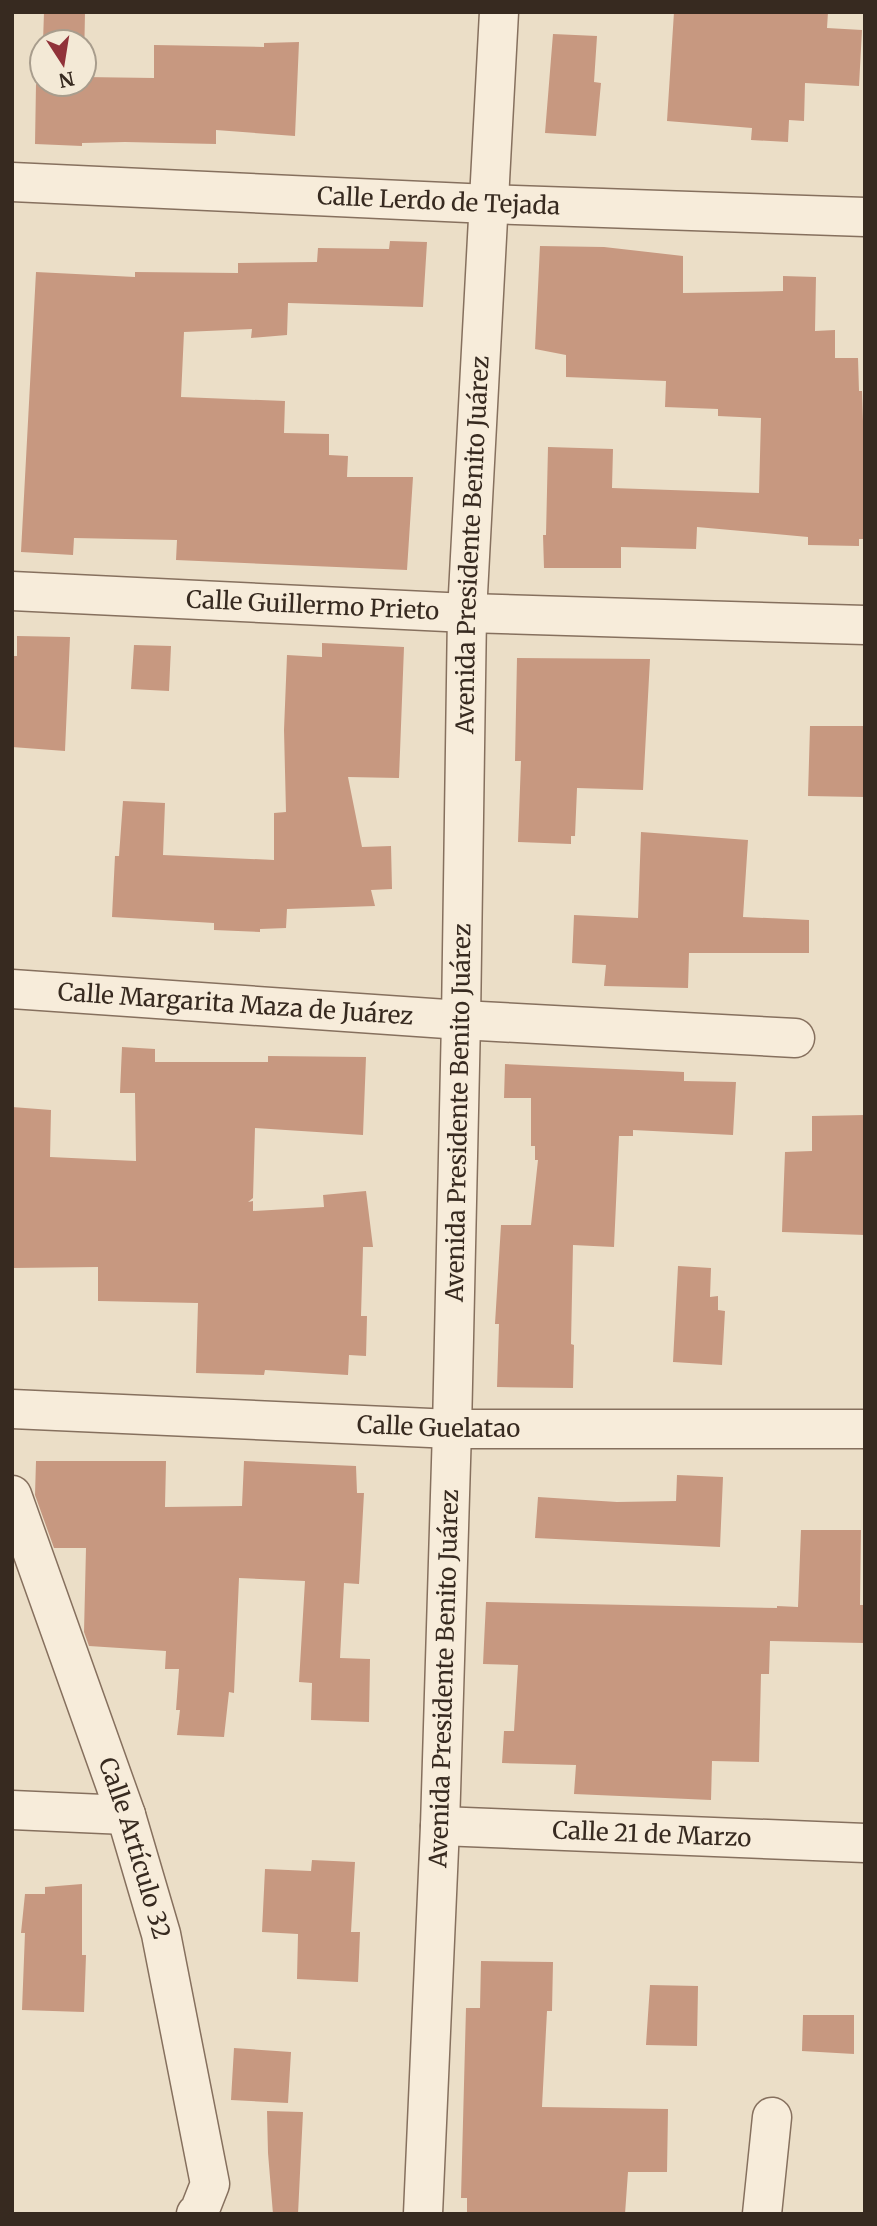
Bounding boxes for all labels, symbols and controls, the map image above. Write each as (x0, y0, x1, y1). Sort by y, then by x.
north arrow (28, 28, 98, 98)
text: N (57, 66, 76, 93)
street label: Calle Lerdo de Tejada (316, 180, 561, 221)
street label: Avenida Presidente Benito Juárez (449, 355, 496, 735)
street label: Calle Guillermo Prieto (186, 583, 440, 627)
street label: Avenida Presidente Benito Juárez (439, 923, 477, 1303)
street label: Calle Margarita Maza de Juárez (57, 976, 414, 1032)
street label: Calle Guelatao (356, 1409, 520, 1444)
street label: Avenida Presidente Benito Juárez (422, 1489, 465, 1869)
street label: Calle Artículo 32 (92, 1753, 178, 1943)
street label: Calle 21 de Marzo (552, 1815, 752, 1853)

